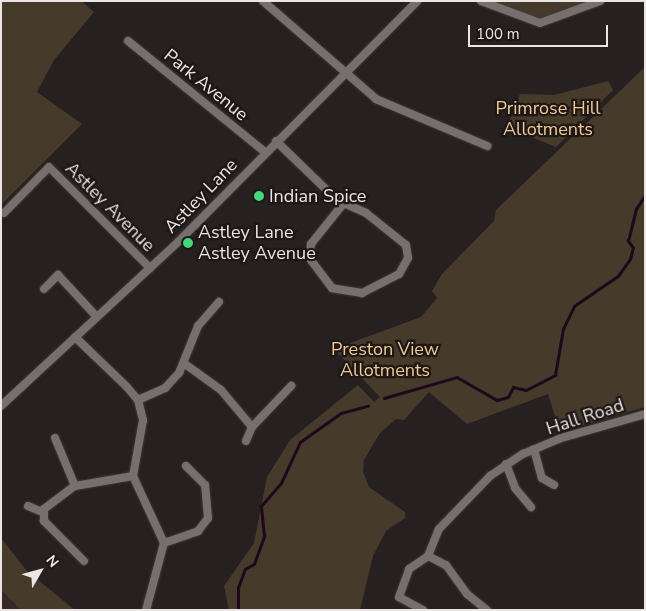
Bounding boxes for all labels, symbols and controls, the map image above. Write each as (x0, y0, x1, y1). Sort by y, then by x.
scale bar (471, 15, 611, 47)
text: 100 m (476, 24, 520, 44)
street label: Park Avenue (160, 45, 252, 125)
park label: Primrose Hill Allotments (496, 98, 600, 140)
street label: Astley Lane (160, 154, 242, 238)
street label: Astley Avenue (61, 158, 159, 256)
place label: Indian Spice (269, 185, 366, 207)
marker: Indian Spice (253, 190, 265, 202)
place label: Astley Lane Astley Avenue (198, 222, 316, 264)
marker: Astley Lane Astley Avenue (182, 237, 194, 249)
park label: Preston View Allotments (331, 339, 439, 382)
street label: Hall Road (543, 394, 627, 440)
north arrow (15, 546, 65, 596)
text: N (41, 551, 63, 571)

